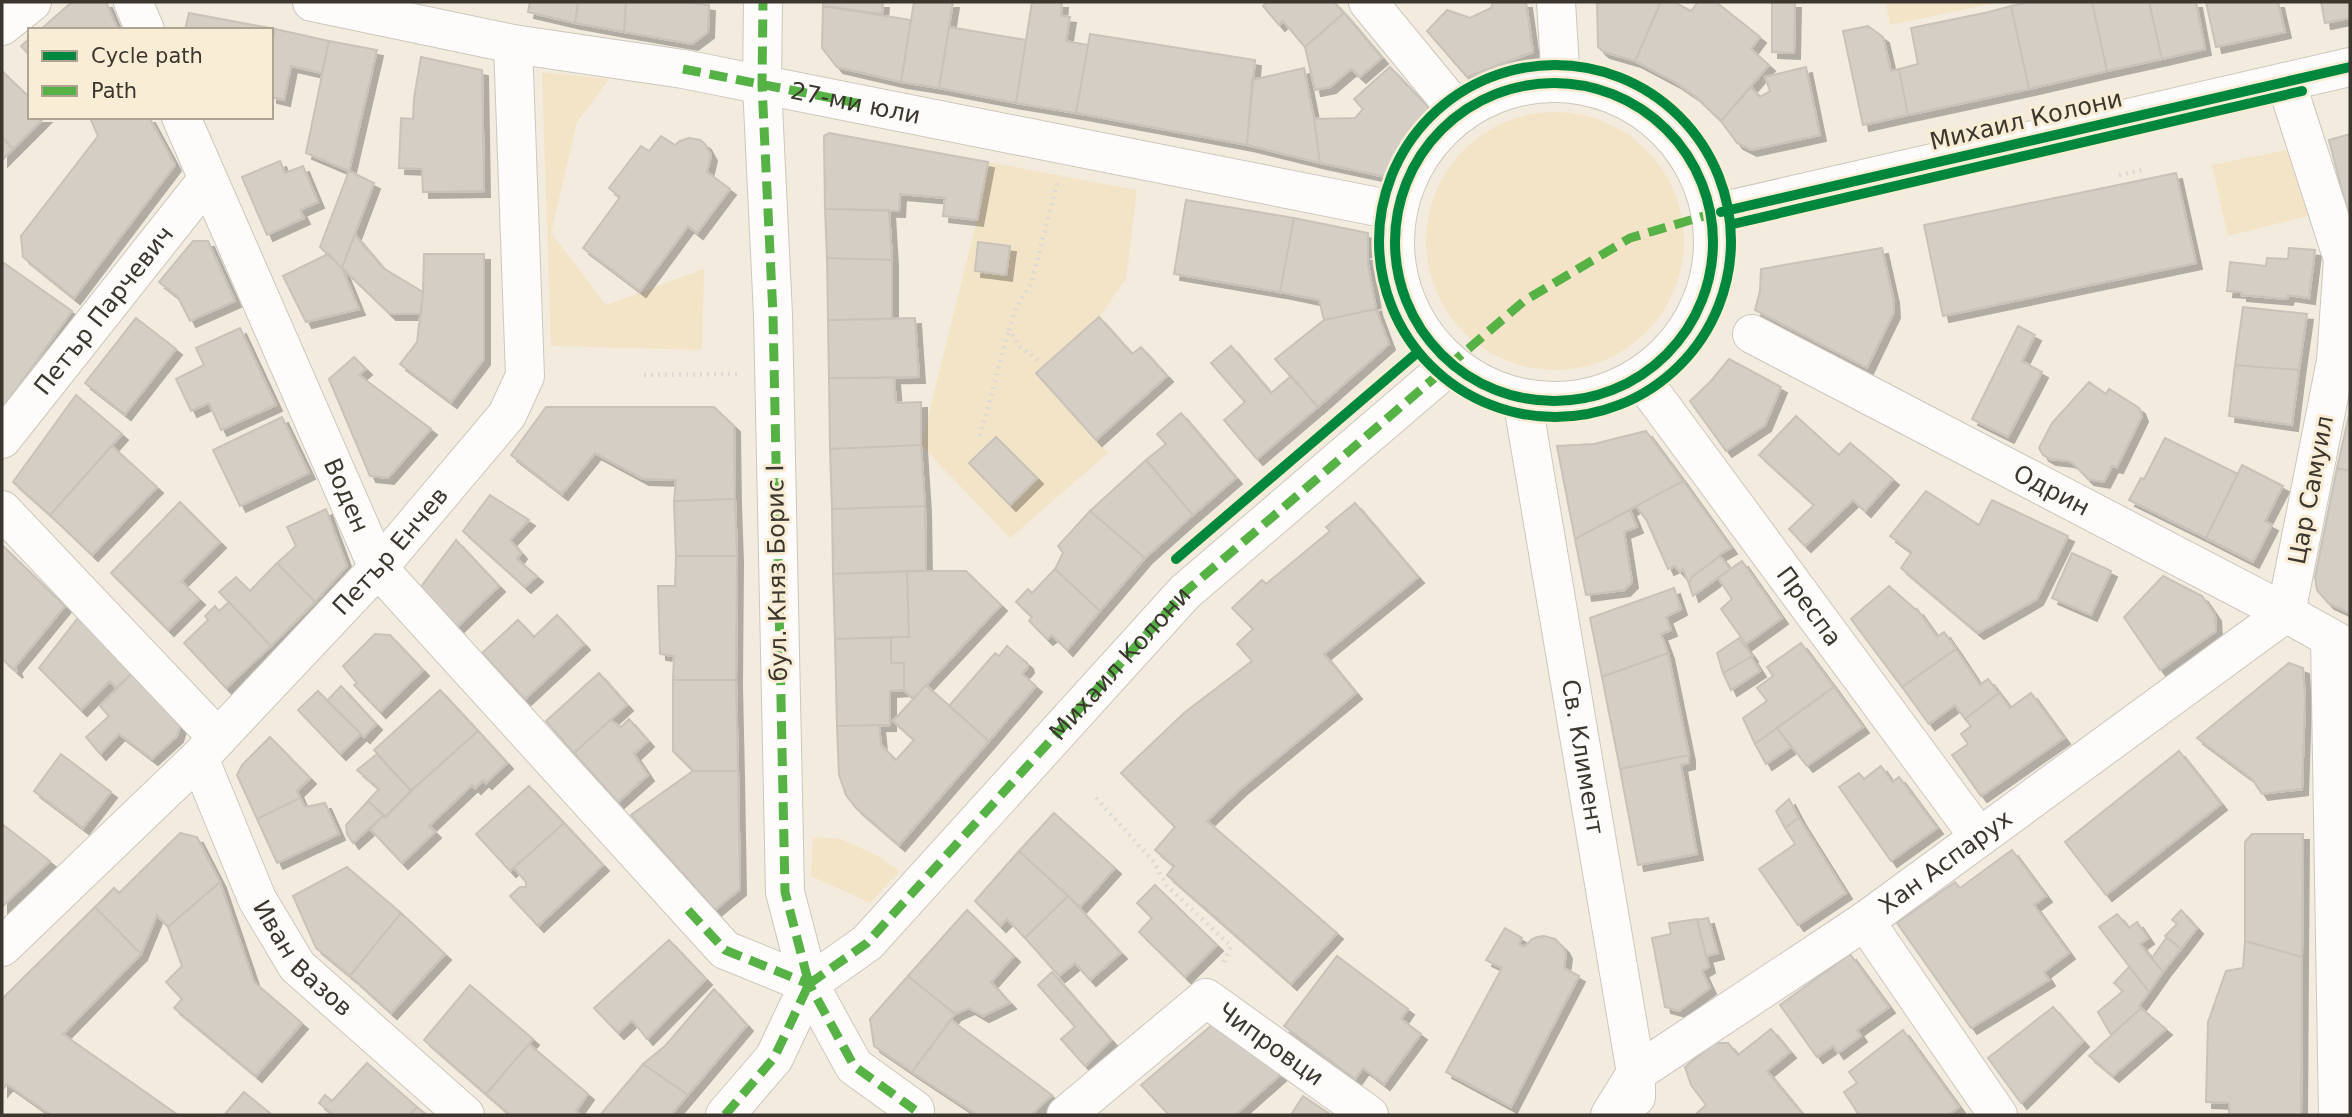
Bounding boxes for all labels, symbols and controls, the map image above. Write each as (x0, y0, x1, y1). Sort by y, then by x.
legend (28, 28, 273, 119)
text: Cycle path (91, 44, 203, 68)
street label: 27-ми юли (788, 77, 923, 130)
text: Path (91, 79, 137, 103)
street label: Михаил Колони (1927, 84, 2125, 156)
street label: Петър Парчевич (28, 220, 179, 400)
street label: Цар Самуил (2283, 413, 2339, 567)
street label: Воден (318, 454, 375, 537)
street label: Одрин (2009, 459, 2094, 522)
street label: бул. Княз Борис I (761, 464, 793, 682)
street label: Петър Енчев (327, 482, 454, 621)
street label: Преспа (1771, 561, 1848, 652)
street label: Михаил Колони (1044, 581, 1197, 746)
street label: Св. Климент (1556, 677, 1609, 837)
street label: Хан Аспарух (1873, 804, 2018, 920)
street label: Иван Вазов (247, 895, 358, 1022)
street label: Чипровци (1212, 997, 1329, 1092)

